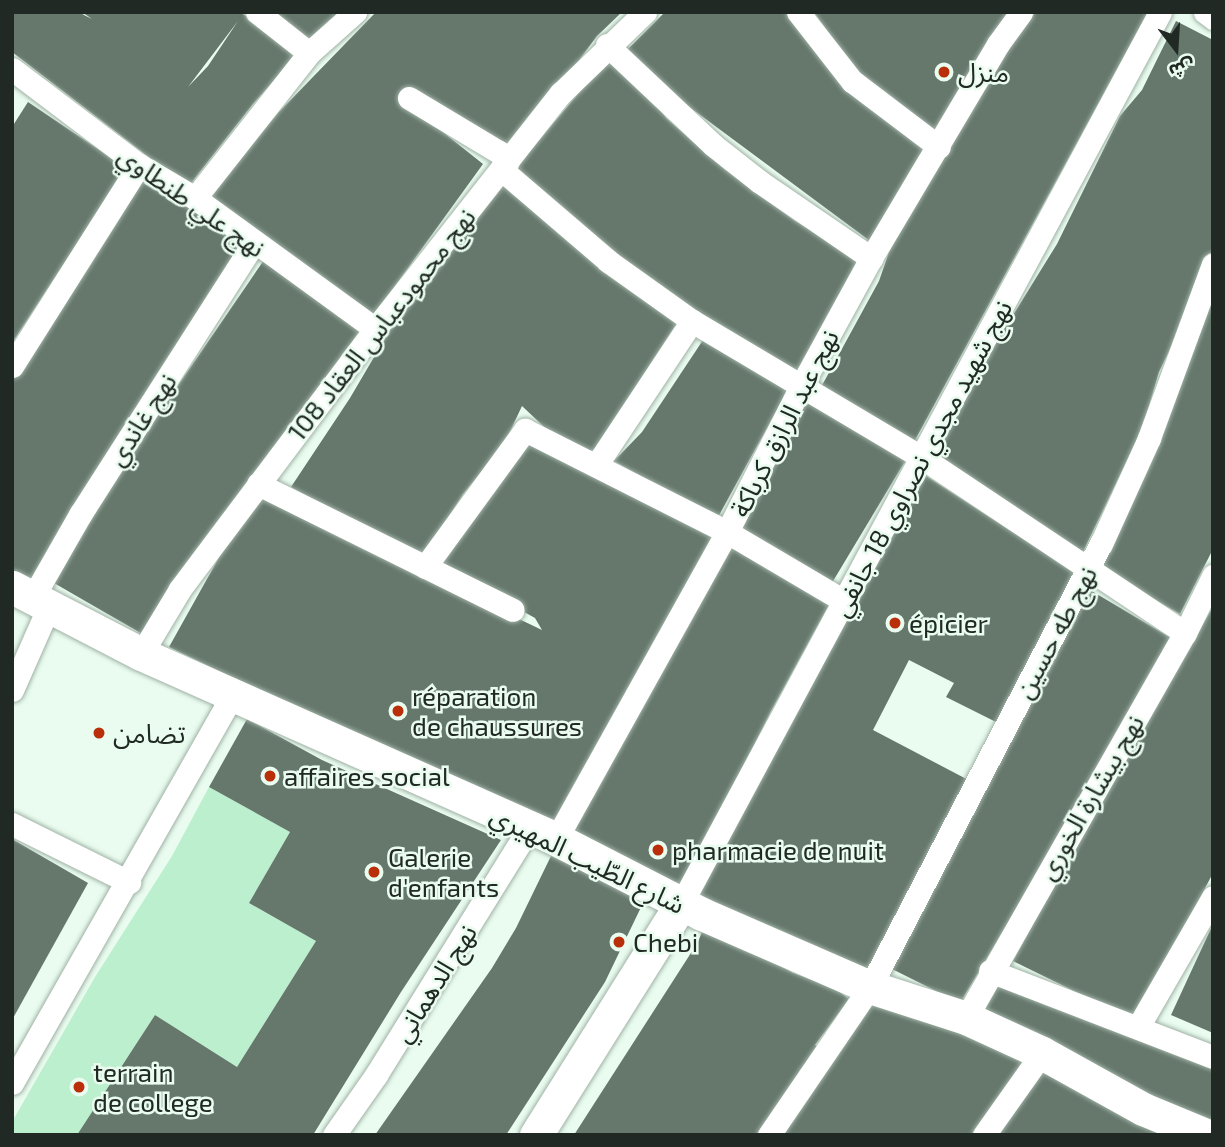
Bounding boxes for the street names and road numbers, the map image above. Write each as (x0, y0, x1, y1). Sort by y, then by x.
street label: نهج علي طنطاوي (112, 139, 272, 263)
street label: نهج محمودعباس العقاد 108 (281, 202, 481, 446)
street label: نهج شهيد مجدي نصراوي 18 جانفي (824, 294, 1018, 622)
street label: نهج عبد الرازق كرباكة (723, 324, 845, 522)
street label: نهج غاندي (100, 367, 182, 471)
street label: نهج طه حسين (1007, 561, 1103, 703)
street label: نهج بيشارة الخوري (1030, 709, 1150, 885)
street label: شارع الطّيب المهيري (486, 798, 690, 920)
street label: نهج الدهماني (385, 918, 483, 1048)

